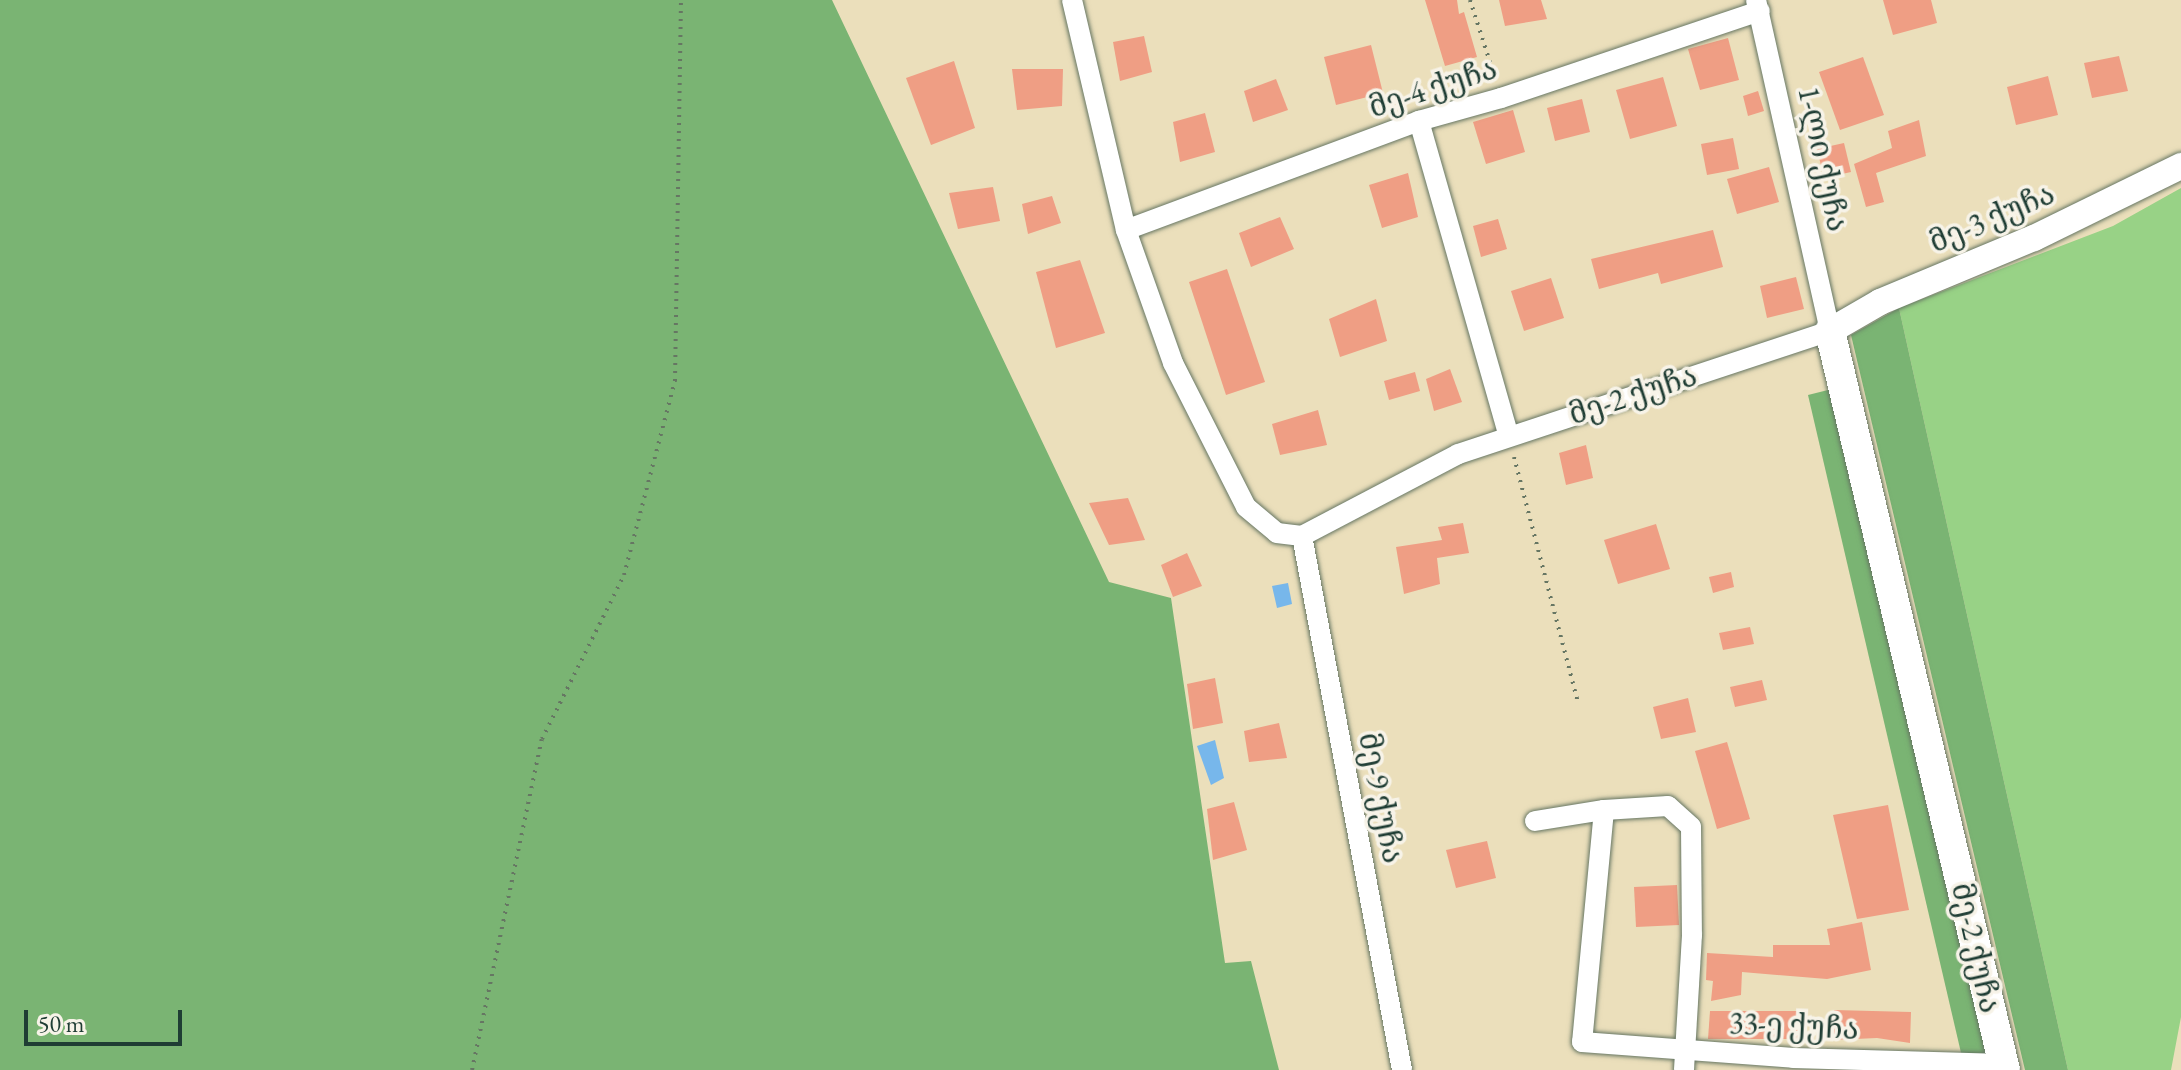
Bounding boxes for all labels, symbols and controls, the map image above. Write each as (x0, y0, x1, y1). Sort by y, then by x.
street label: მე-4 ქუჩა (1364, 50, 1502, 126)
street label: 1-ლი ქუჩა (1790, 83, 1856, 235)
street label: მე-3 ქუჩა (1924, 176, 2060, 260)
street label: მე-2 ქუჩა (1564, 357, 1702, 433)
street label: მე-9 ქუჩა (1351, 730, 1411, 866)
street label: მე-2 ქუჩა (1944, 879, 2008, 1017)
scale bar (28, 994, 186, 1044)
street label: 33-ე ქუჩა (1728, 1005, 1860, 1047)
text: 50 m (38, 1008, 85, 1039)

